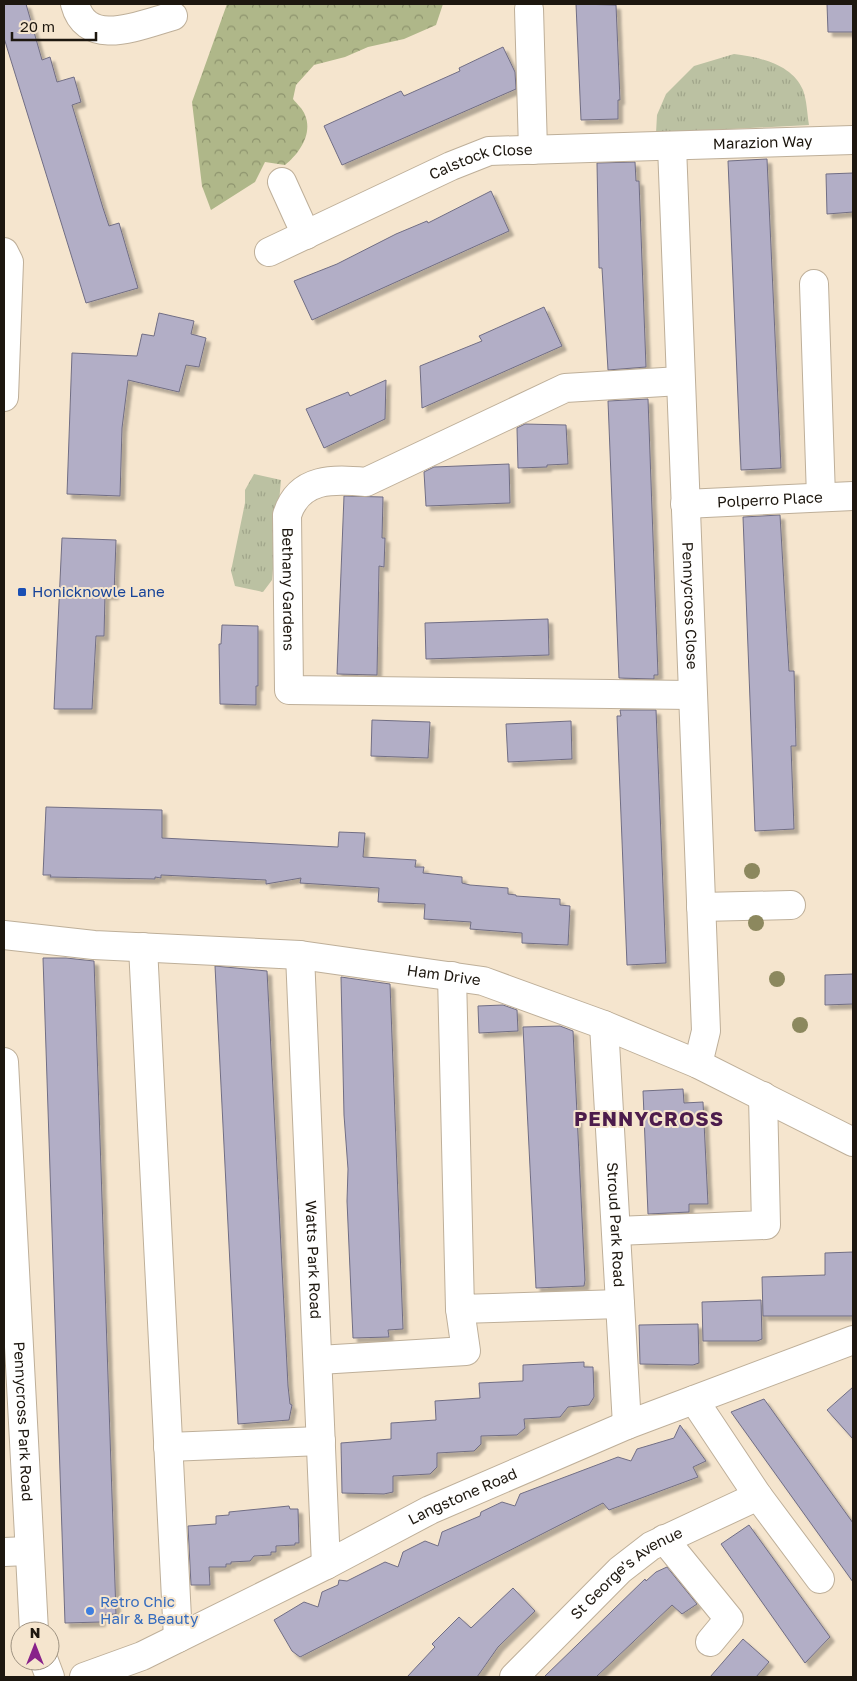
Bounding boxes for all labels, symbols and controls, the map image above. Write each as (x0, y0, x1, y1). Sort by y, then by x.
scale bar (12, 10, 96, 42)
text: 20 m (20, 17, 55, 35)
street label: Marazion Way (713, 131, 813, 152)
street label: Calstock Close (426, 140, 533, 183)
street label: Polperro Place (717, 487, 823, 510)
street label: Bethany Gardens (279, 527, 299, 651)
street label: Pennycross Close (679, 541, 702, 670)
place label: Honicknowle Lane (32, 582, 165, 600)
marker: Honicknowle Lane (16, 586, 28, 598)
street label: Ham Drive (406, 960, 482, 989)
district label: PENNYCROSS (574, 1106, 724, 1130)
street label: Stroud Park Road (604, 1162, 629, 1288)
street label: Watts Park Road (302, 1200, 326, 1319)
street label: Pennycross Park Road (11, 1341, 37, 1502)
street label: Langstone Road (405, 1464, 519, 1528)
street label: St George's Avenue (566, 1523, 685, 1623)
place label: Retro Chic Hair & Beauty (100, 1592, 199, 1627)
marker: Retro Chic Hair & Beauty (84, 1605, 96, 1617)
north arrow (10, 1621, 60, 1671)
text: N (30, 1624, 40, 1641)

